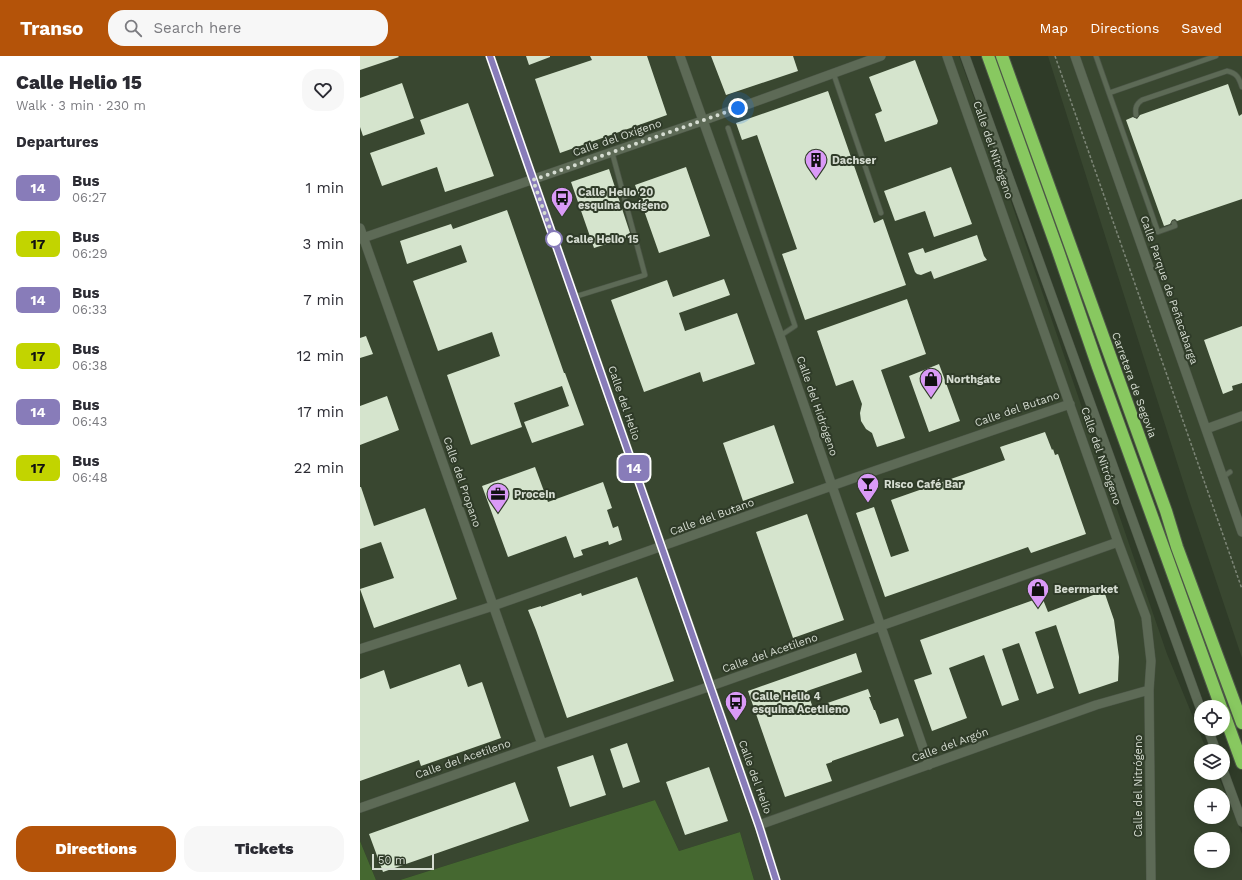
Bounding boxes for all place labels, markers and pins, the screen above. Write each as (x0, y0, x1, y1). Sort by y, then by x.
building icon: Dachser (803, 147, 829, 180)
place label: Dachser (832, 154, 876, 167)
bus stop icon: Calle Helio 20 esquina Oxígeno (549, 185, 575, 218)
place label: Calle Helio 20 esquina Oxígeno (578, 186, 667, 212)
marker: Calle Helio 15 (545, 230, 563, 248)
place label: Calle Helio 15 (566, 233, 639, 246)
shop icon: Northgate (918, 366, 944, 399)
place label: Northgate (946, 373, 1001, 386)
bar icon: Risco Café Bar (855, 471, 881, 504)
place label: Risco Café Bar (884, 478, 963, 491)
office icon: Procein (485, 481, 511, 514)
place label: Procein (514, 488, 555, 501)
shop icon: Beermarket (1025, 576, 1051, 609)
place label: Beermarket (1054, 583, 1118, 596)
bus stop icon: Calle Helio 4 esquina Acetileno (723, 689, 749, 722)
place label: Calle Helio 4 esquina Acetileno (752, 690, 849, 716)

